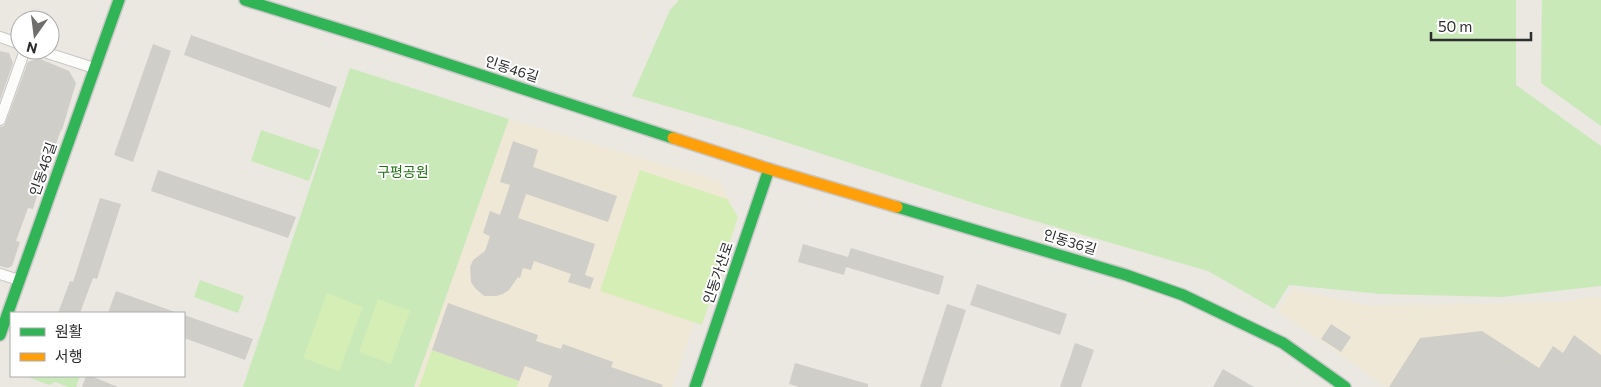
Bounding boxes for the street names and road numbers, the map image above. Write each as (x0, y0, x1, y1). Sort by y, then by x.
street label: 인동46길 (483, 52, 541, 85)
street label: 인동46길 (25, 140, 60, 198)
street label: 인동36길 (1041, 225, 1099, 258)
street label: 인동가산로 (699, 240, 736, 306)

